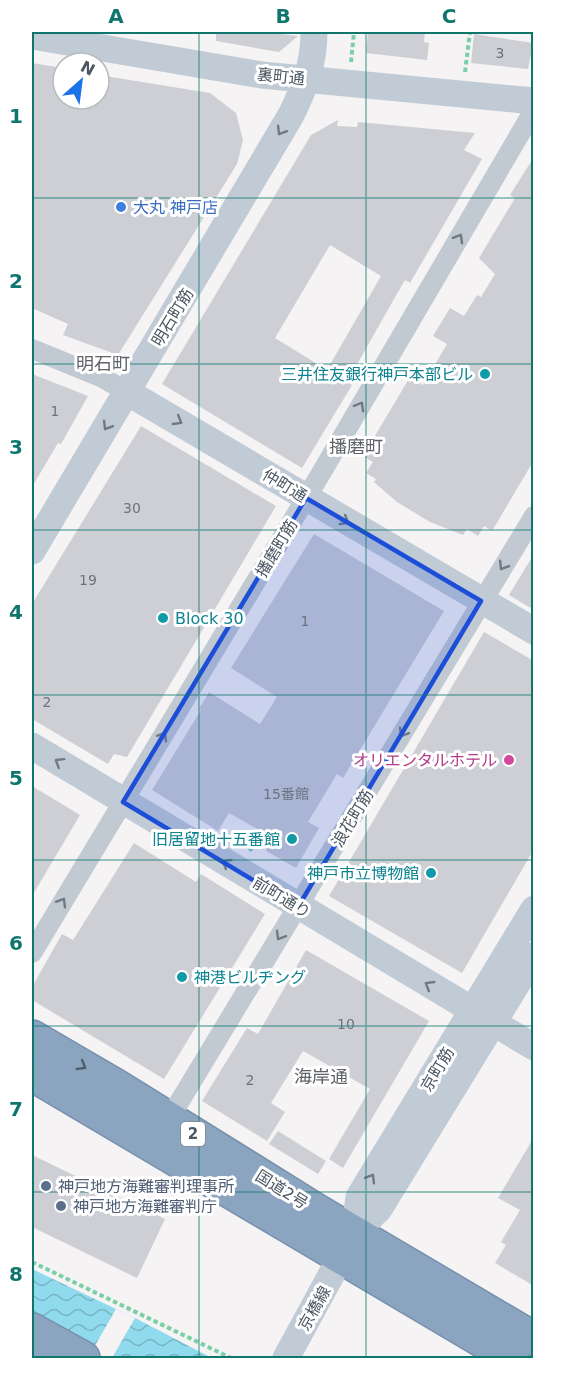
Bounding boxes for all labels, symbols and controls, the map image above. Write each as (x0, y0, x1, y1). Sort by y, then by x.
text: A (108, 4, 124, 28)
text: B (275, 4, 291, 28)
text: C (442, 4, 456, 28)
house number: 3 (496, 45, 504, 61)
north arrow (51, 51, 111, 111)
text: N (77, 57, 98, 80)
street label: 裏町通 (256, 65, 306, 88)
text: 1 (9, 104, 23, 128)
one-way arrow (277, 125, 289, 135)
place label: 大丸 神戸店 (133, 198, 218, 217)
marker: 大丸 神戸店 (114, 200, 128, 214)
one-way arrow (451, 234, 463, 244)
text: 2 (9, 269, 23, 293)
street label: 明石町筋 (148, 285, 197, 350)
district label: 明石町 (76, 353, 130, 374)
place label: 三井住友銀行神戸本部ビル (281, 365, 473, 384)
marker: 三井住友銀行神戸本部ビル (478, 367, 492, 381)
one-way arrow (353, 402, 364, 412)
house number: 1 (51, 403, 59, 419)
one-way arrow (172, 414, 182, 426)
one-way arrow (103, 420, 115, 430)
text: 3 (9, 435, 23, 459)
district label: 播磨町 (329, 436, 383, 457)
street label: 仲町通 (259, 465, 310, 506)
house number: 30 (123, 500, 141, 516)
one-way arrow (339, 514, 349, 525)
street label: 播磨町筋 (252, 516, 301, 581)
one-way arrow (498, 560, 510, 570)
house number: 19 (79, 572, 97, 588)
text: 4 (9, 600, 23, 624)
place label: Block 30 (175, 609, 244, 628)
marker: Block 30 (156, 611, 170, 625)
house number: 1 (301, 613, 309, 629)
house number: 2 (43, 694, 51, 710)
one-way arrow (398, 727, 410, 737)
one-way arrow (156, 732, 168, 742)
place label: オリエンタルホテル (353, 751, 497, 770)
marker: オリエンタルホテル (502, 753, 516, 767)
one-way arrow (55, 758, 65, 770)
text: 5 (9, 766, 23, 790)
house number: 15番館 (263, 786, 309, 802)
street label: 浪花町筋 (328, 786, 377, 851)
place label: 旧居留地十五番館 (152, 830, 280, 849)
marker: 旧居留地十五番館 (285, 832, 299, 846)
one-way arrow (222, 859, 232, 871)
place label: 神戸市立博物館 (307, 864, 419, 883)
marker: 神戸市立博物館 (424, 866, 438, 880)
street label: 前町通り (249, 873, 314, 922)
one-way arrow (54, 898, 65, 909)
one-way arrow (275, 930, 287, 940)
text: 6 (9, 931, 23, 955)
place label: 神港ビルヂング (194, 968, 306, 987)
marker: 神港ビルヂング (175, 970, 189, 984)
one-way arrow (425, 981, 435, 992)
house number: 10 (337, 1016, 355, 1032)
street label: 京町筋 (417, 1044, 458, 1095)
one-way arrow (76, 1059, 86, 1070)
district label: 海岸通 (294, 1066, 348, 1087)
house number: 2 (246, 1072, 254, 1088)
text: 7 (9, 1097, 23, 1121)
road number: 2 (181, 1122, 205, 1146)
street label: 国道2号 (252, 1166, 311, 1213)
one-way arrow (363, 1174, 375, 1184)
place label: 神戸地方海難審判理事所 (58, 1177, 234, 1196)
marker: 神戸地方海難審判理事所 (39, 1179, 53, 1193)
place label: 神戸地方海難審判庁 (73, 1197, 217, 1216)
marker: 神戸地方海難審判庁 (54, 1199, 68, 1213)
text: 8 (9, 1262, 23, 1286)
street label: 京橋線 (294, 1283, 334, 1334)

